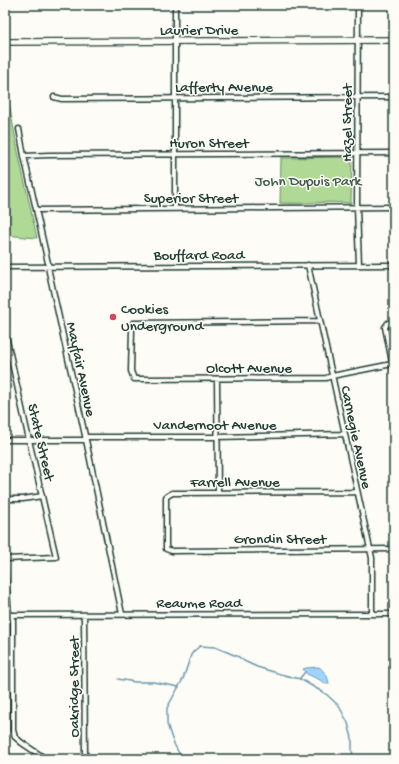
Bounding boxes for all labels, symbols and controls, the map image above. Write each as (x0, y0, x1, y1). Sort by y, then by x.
street label: Laurier Drive (160, 22, 239, 40)
street label: Lafferty Avenue (175, 79, 273, 97)
street label: Hazel Street (339, 82, 357, 162)
street label: Huron Street (169, 135, 251, 153)
park label: John Dupuis Park (255, 173, 363, 191)
street label: Superior Street (144, 190, 240, 208)
street label: Bouffard Road (153, 247, 245, 265)
place label: Cookies Underground (121, 301, 204, 336)
marker: Cookies Underground (108, 312, 118, 322)
street label: Mayfair Avenue (61, 320, 99, 419)
street label: Olcott Avenue (206, 360, 292, 378)
street label: Carnegie Avenue (335, 384, 375, 491)
street label: State Street (22, 402, 58, 485)
street label: Vandernoot Avenue (152, 417, 277, 435)
street label: Farrell Avenue (189, 474, 280, 492)
street label: Grondin Street (234, 531, 328, 549)
street label: Reaume Road (156, 595, 243, 613)
street label: Oakridge Street (66, 635, 84, 738)

